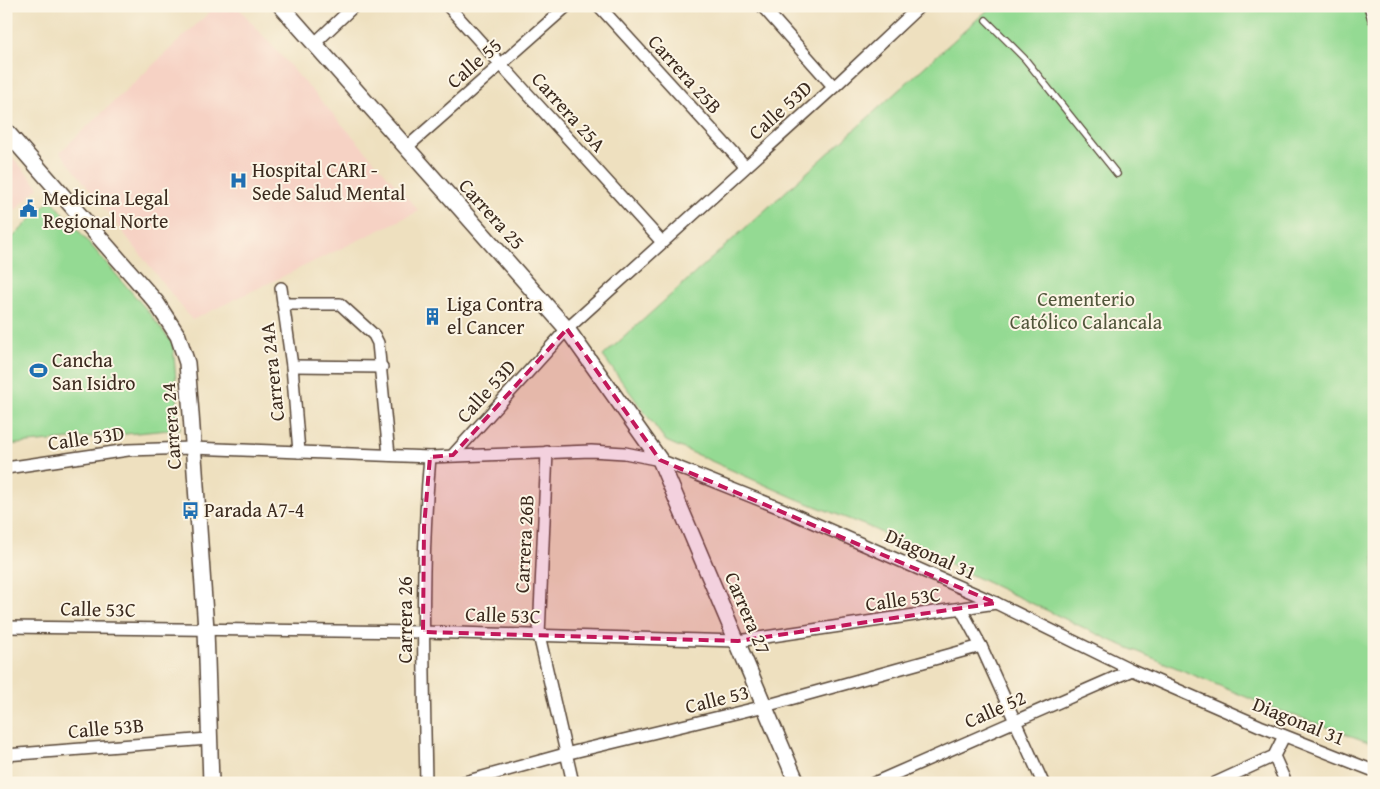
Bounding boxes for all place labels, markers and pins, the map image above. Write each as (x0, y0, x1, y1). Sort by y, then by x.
place label: Hospital CARI - Sede Salud Mental (252, 155, 406, 207)
hospital icon: Hospital CARI - Sede Salud Mental (228, 171, 248, 191)
place label: Medicina Legal Regional Norte (43, 183, 169, 235)
public building icon: Medicina Legal Regional Norte (19, 199, 39, 219)
place label: Liga Contra el Cancer (447, 289, 544, 341)
building icon: Liga Contra el Cancer (423, 306, 443, 326)
place label: Cancha San Isidro (52, 345, 135, 397)
sports icon: Cancha San Isidro (28, 361, 48, 381)
place label: Parada A7-4 (204, 495, 305, 524)
bus stop icon: Parada A7-4 (180, 500, 200, 520)

